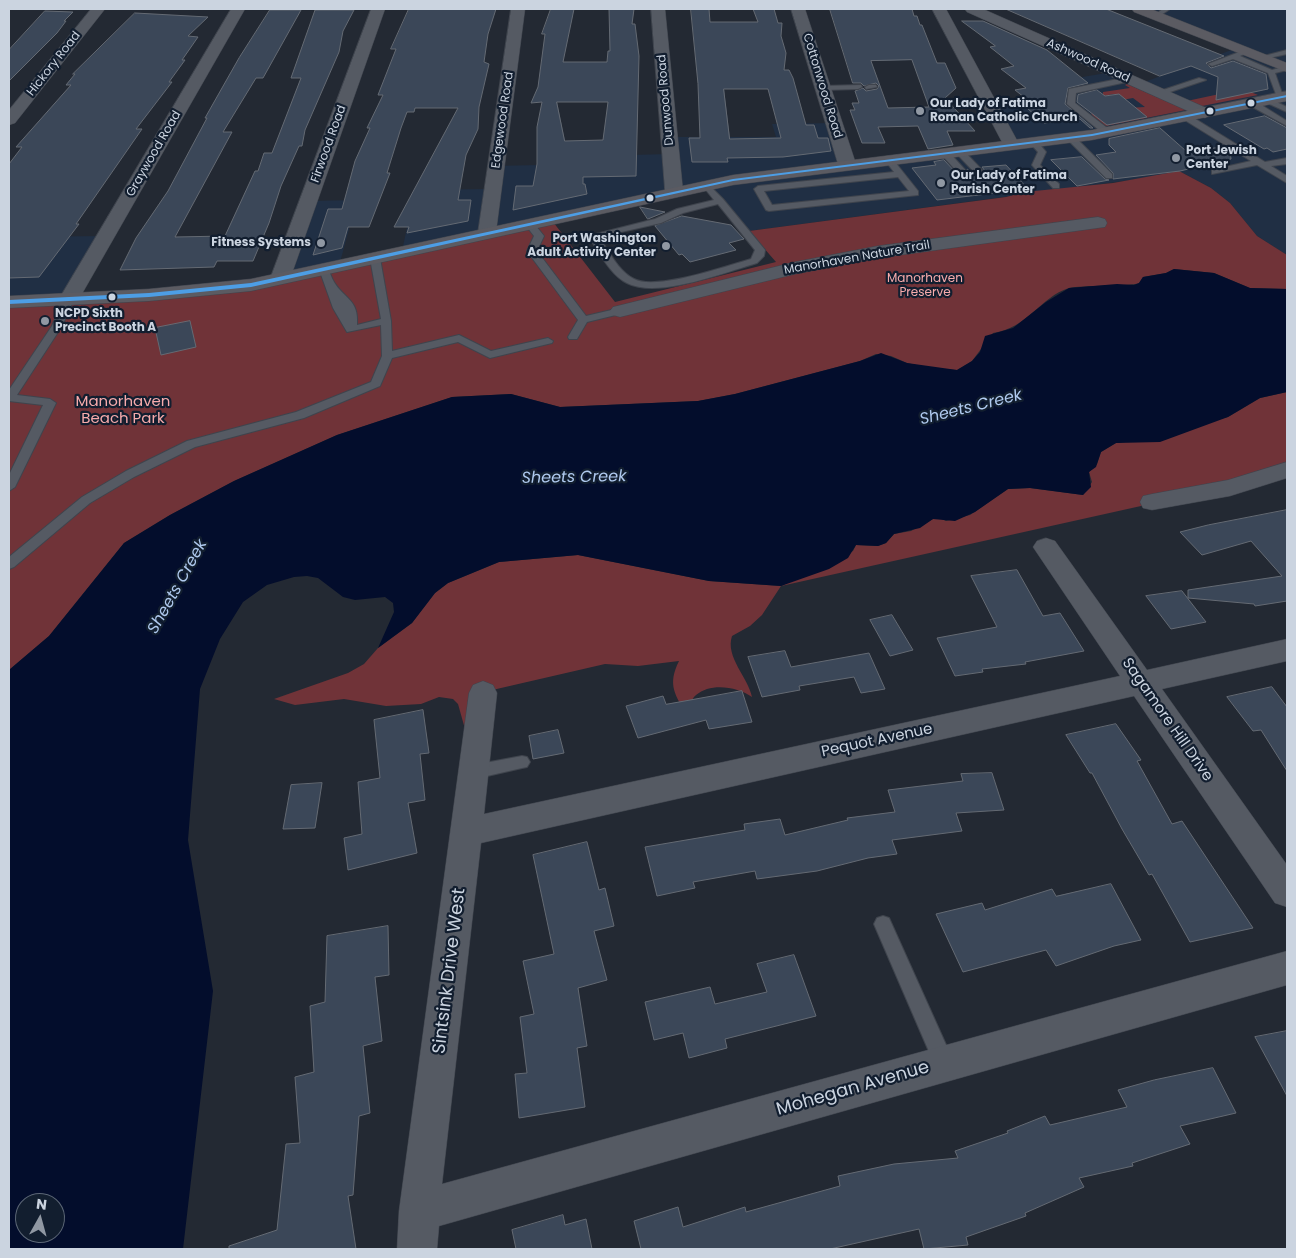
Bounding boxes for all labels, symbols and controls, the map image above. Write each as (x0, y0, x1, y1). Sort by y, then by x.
street label: Hickory Road (24, 29, 84, 99)
street label: Cottonwood Road (799, 32, 845, 140)
street label: Ashwood Road (1044, 36, 1132, 86)
street label: Dunwood Road (655, 54, 677, 146)
street label: Edgewood Road (489, 71, 517, 169)
place label: Our Lady of Fatima Roman Catholic Church (930, 97, 1078, 125)
unlabelled marker (1246, 98, 1256, 108)
street label: Firwood Road (308, 103, 350, 185)
marker: Our Lady of Fatima Roman Catholic Church (914, 105, 926, 117)
unlabelled marker (1205, 106, 1215, 116)
street label: Graywood Road (124, 109, 184, 199)
place label: Port Jewish Center (1186, 144, 1257, 172)
marker: Port Jewish Center (1170, 152, 1182, 164)
place label: Our Lady of Fatima Parish Center (951, 169, 1067, 197)
marker: Our Lady of Fatima Parish Center (935, 177, 947, 189)
unlabelled marker (645, 193, 655, 203)
place label: Port Washington Adult Activity Center (527, 232, 656, 260)
place label: Fitness Systems (211, 236, 311, 250)
marker: Fitness Systems (315, 237, 327, 249)
street label: Manorhaven Nature Trail (783, 238, 931, 278)
marker: Port Washington Adult Activity Center (660, 240, 672, 252)
park label: Manorhaven Preserve (887, 272, 963, 300)
unlabelled marker (107, 292, 117, 302)
place label: NCPD Sixth Precinct Booth A (55, 307, 156, 335)
marker: NCPD Sixth Precinct Booth A (39, 315, 51, 327)
water label: Sheets Creek (918, 386, 1024, 430)
park label: Manorhaven Beach Park (76, 393, 170, 428)
water label: Sheets Creek (521, 467, 627, 489)
water label: Sheets Creek (144, 537, 212, 637)
street label: Sagamore Hill Drive (1118, 655, 1216, 785)
street label: Pequot Avenue (820, 720, 934, 762)
street label: Sintsink Drive West (429, 887, 471, 1055)
street label: Mohegan Avenue (774, 1057, 932, 1121)
north arrow (15, 1193, 65, 1243)
text: N (35, 1194, 48, 1215)

